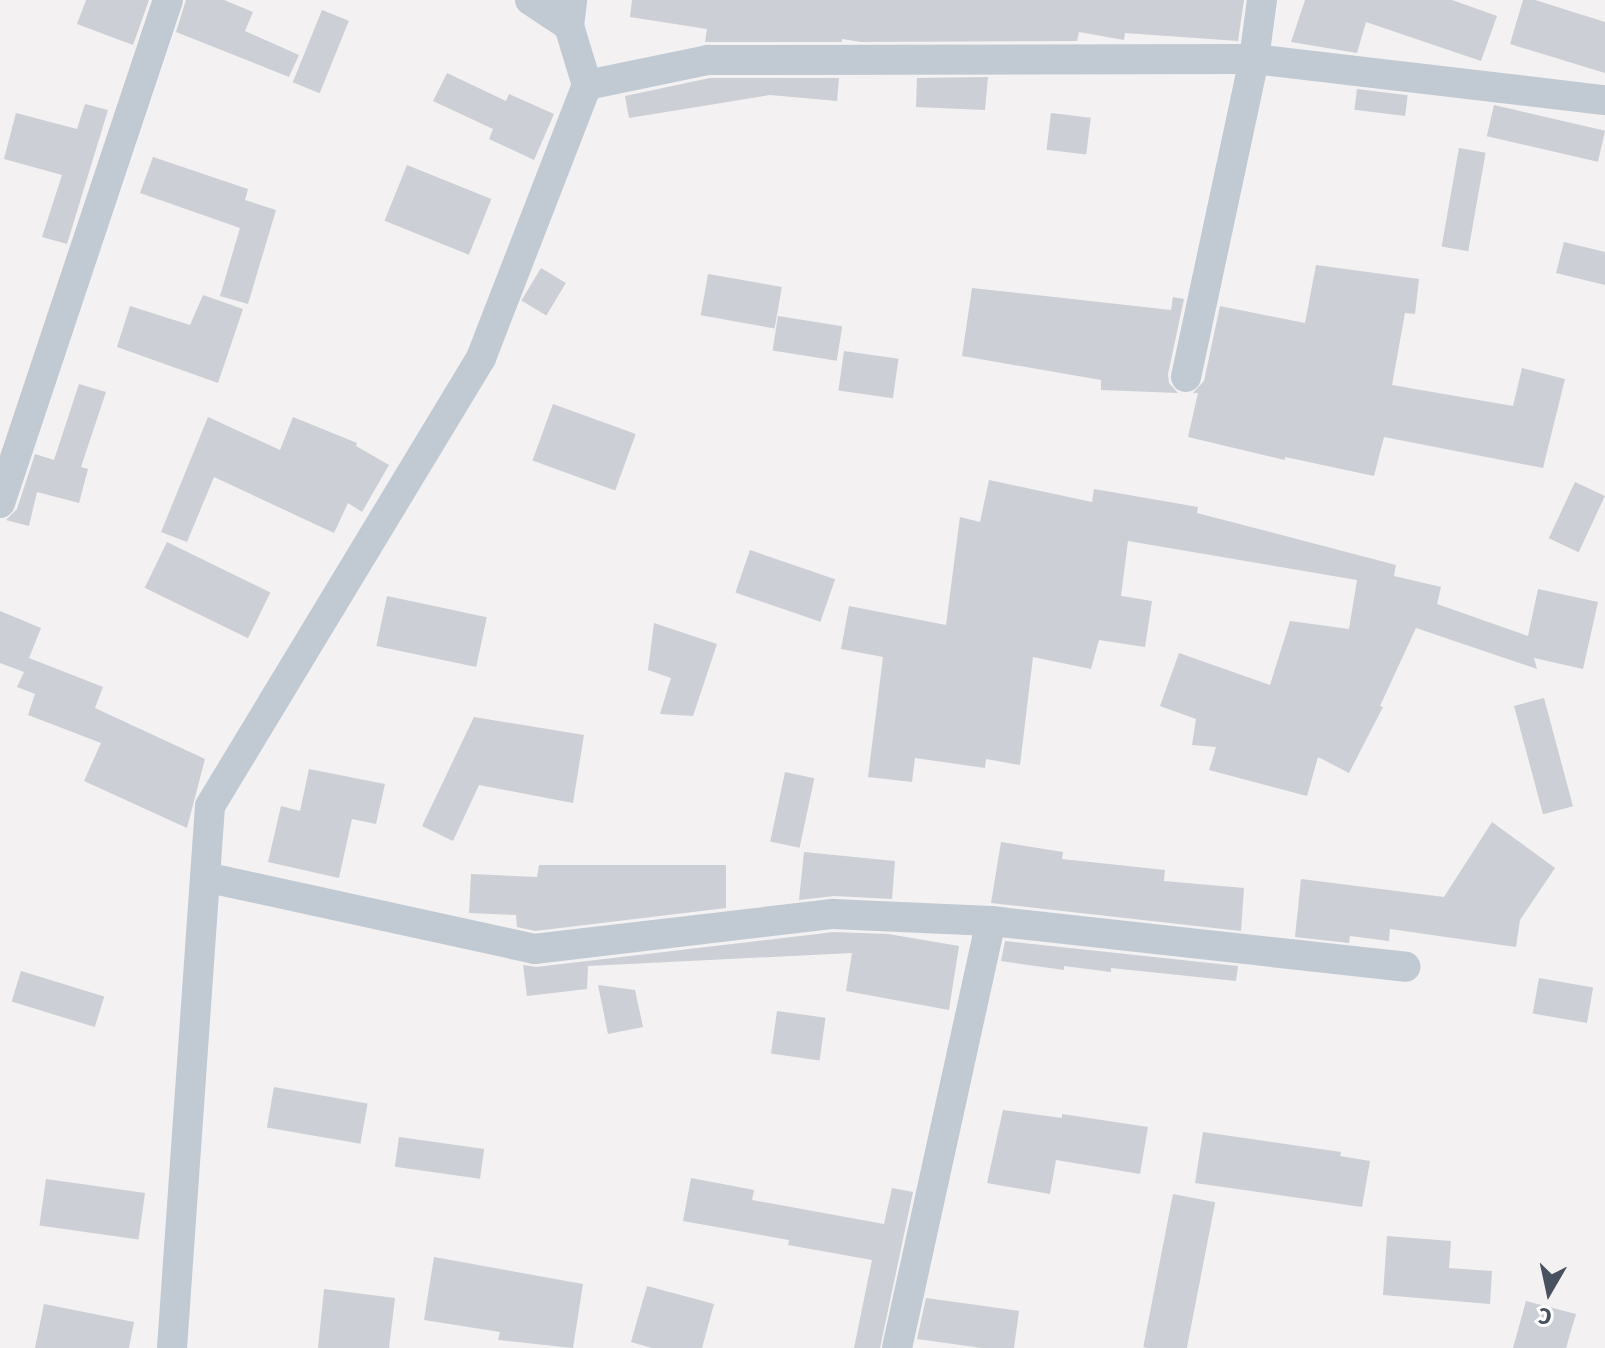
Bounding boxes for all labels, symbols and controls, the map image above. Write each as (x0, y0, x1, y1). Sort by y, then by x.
north arrow (1509, 1252, 1589, 1332)
text: С (1537, 1302, 1554, 1331)

